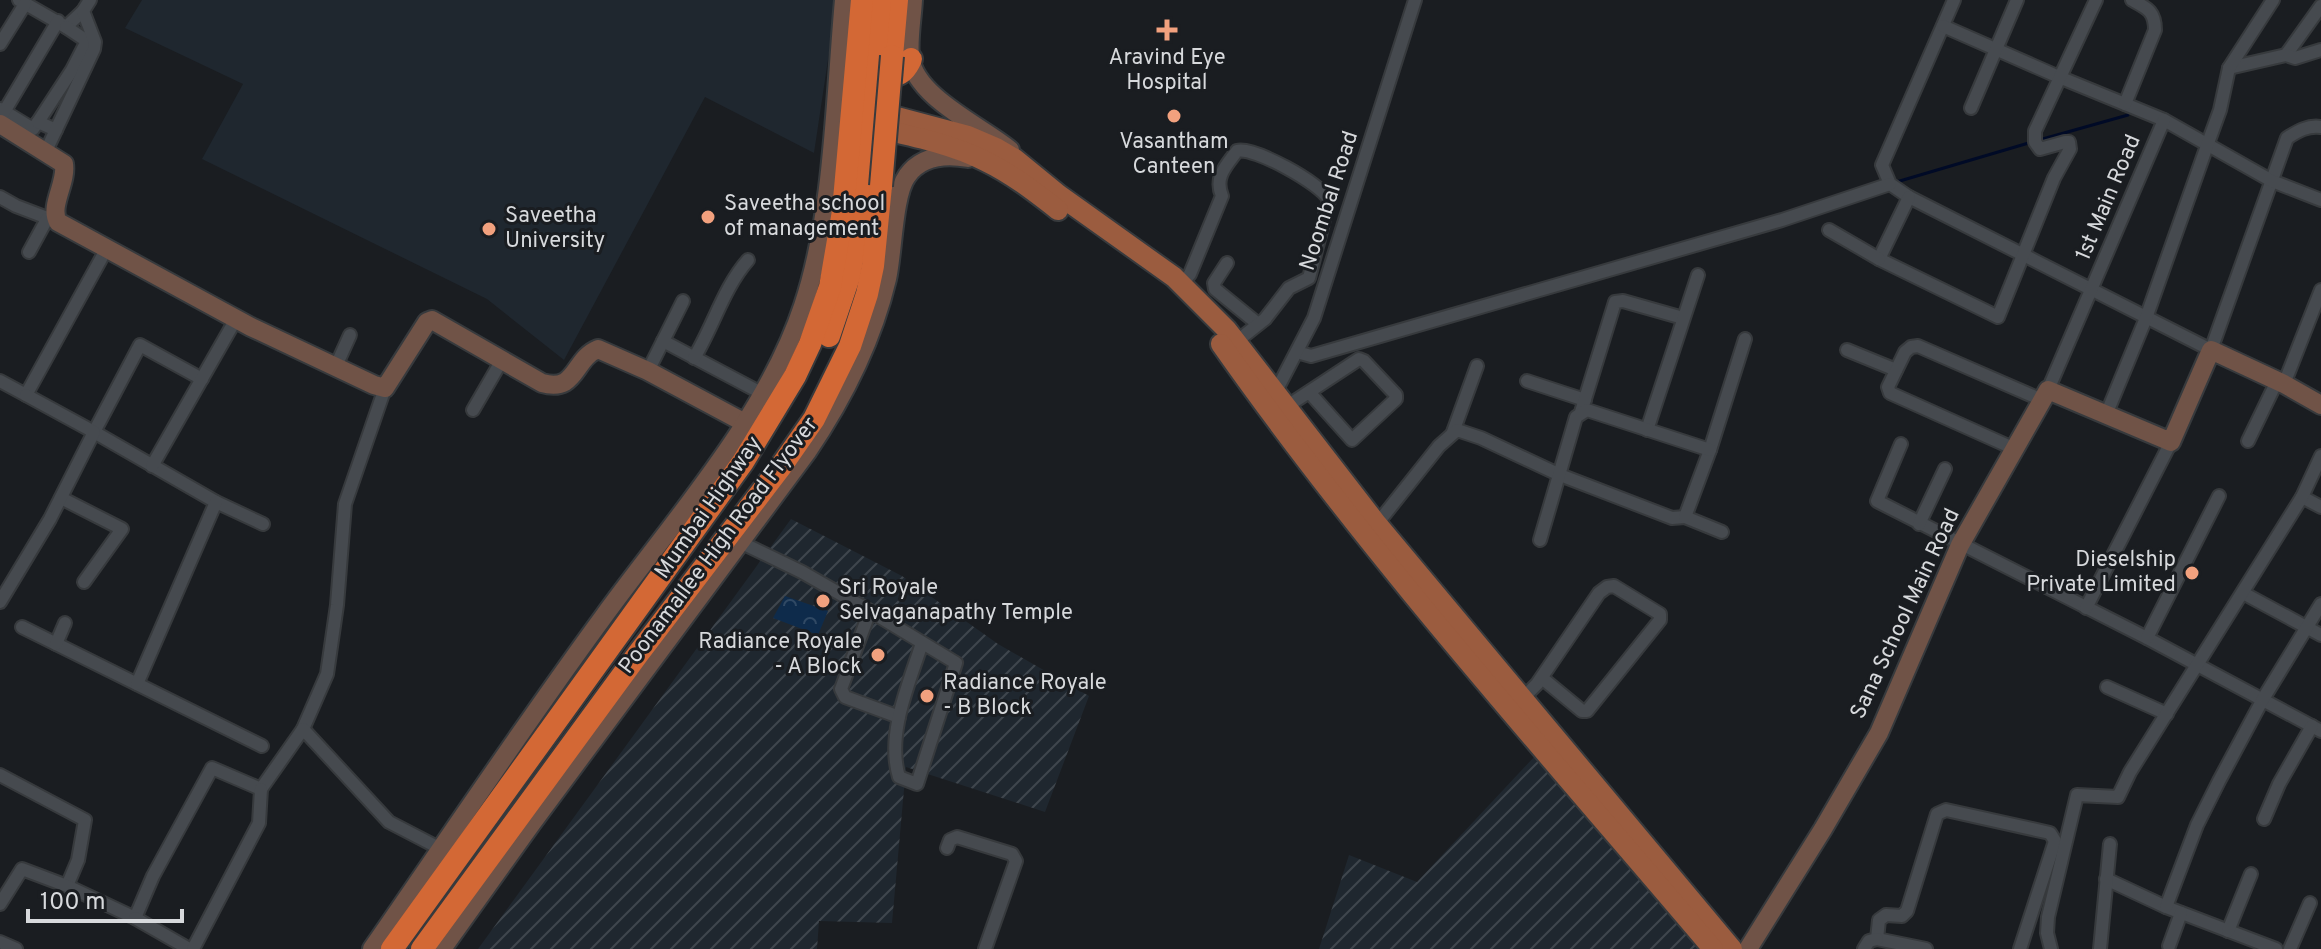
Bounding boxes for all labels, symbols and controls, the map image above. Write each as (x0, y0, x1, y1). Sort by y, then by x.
marker: Aravind Eye Hospital (1156, 19, 1178, 41)
place label: Aravind Eye Hospital (1108, 45, 1226, 97)
marker: Vasantham Canteen (1165, 107, 1183, 125)
street label: Noombal Road (1295, 128, 1365, 274)
place label: Vasantham Canteen (1119, 129, 1229, 181)
street label: 1st Main Road (2070, 131, 2148, 265)
place label: Saveetha school of management (724, 191, 885, 243)
place label: Saveetha University (505, 203, 605, 255)
marker: Saveetha school of management (699, 208, 717, 226)
marker: Saveetha University (480, 220, 498, 238)
street label: Poonamallee High Road Flyover (613, 412, 825, 680)
street label: Mumbai Highway (650, 431, 768, 585)
street label: Sana School Main Road (1845, 504, 1967, 724)
place label: Dieselship Private Limited (2026, 547, 2176, 599)
marker: Dieselship Private Limited (2183, 564, 2201, 582)
place label: Sri Royale Selvaganapathy Temple (839, 575, 1073, 627)
marker: Sri Royale Selvaganapathy Temple (814, 592, 832, 610)
place label: Radiance Royale - A Block (698, 629, 862, 681)
marker: Radiance Royale - A Block (869, 646, 887, 664)
place label: Radiance Royale - B Block (943, 670, 1107, 722)
marker: Radiance Royale - B Block (918, 687, 936, 705)
scale bar (28, 873, 182, 923)
text: 100 m (40, 888, 106, 918)

